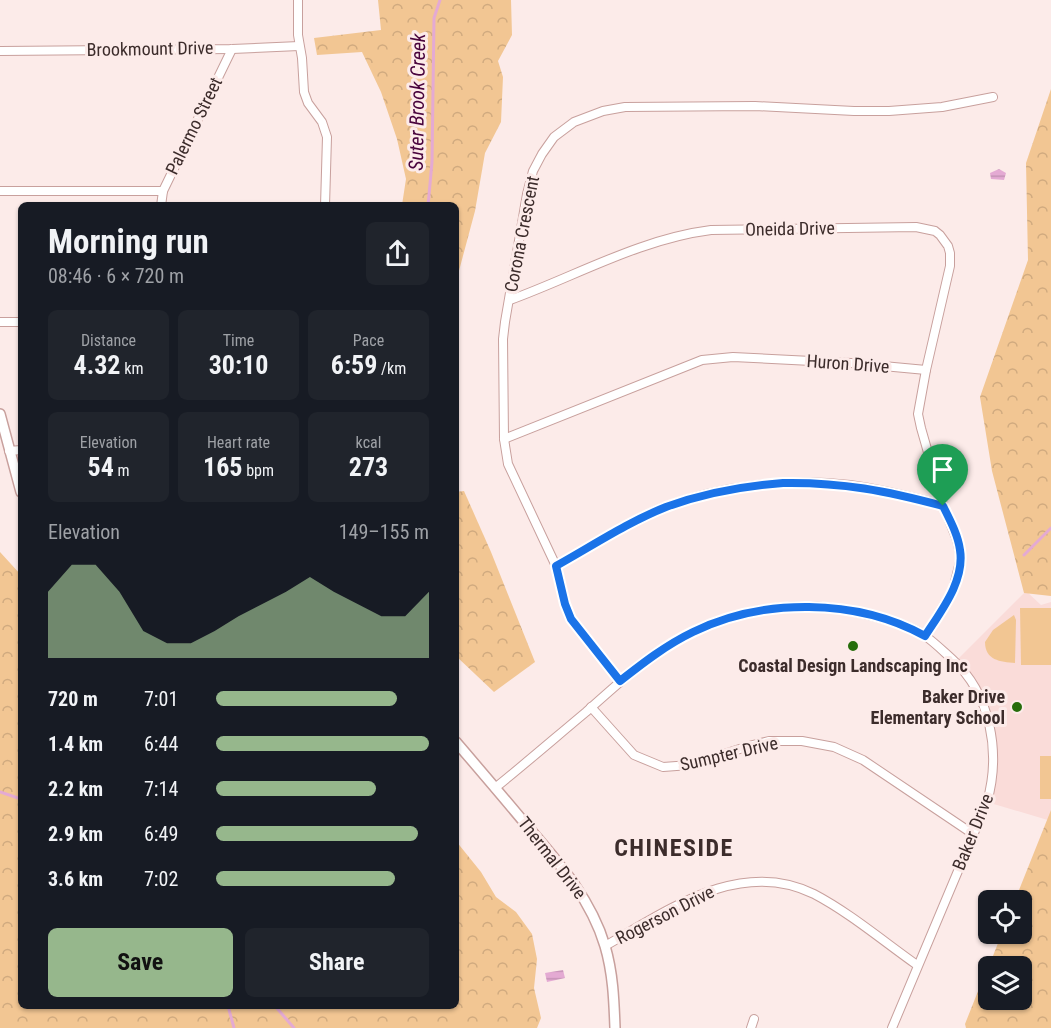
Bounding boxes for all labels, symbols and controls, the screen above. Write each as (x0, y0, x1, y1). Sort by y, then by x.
water label: Suter Brook Creek (404, 32, 430, 171)
street label: Brookmount Drive (86, 37, 214, 60)
street label: Palermo Street (161, 74, 226, 178)
street label: Corona Crescent (500, 174, 543, 294)
street label: Oneida Drive (745, 217, 835, 240)
text: Morning run (48, 222, 209, 261)
button: share (366, 222, 429, 285)
text: 08:46 · 6 × 720 m (48, 264, 184, 288)
text: Distance (81, 331, 136, 350)
text: Time (223, 331, 254, 350)
text: Pace (353, 331, 384, 350)
text: 4.32 (74, 350, 121, 380)
text: 30:10 (209, 350, 268, 380)
text: 6:59 (331, 350, 377, 380)
street label: Huron Drive (806, 350, 890, 377)
text: km (121, 359, 143, 378)
text: /km (377, 359, 406, 378)
text: Elevation (80, 433, 137, 452)
text: Heart rate (207, 433, 270, 452)
text: kcal (356, 433, 381, 452)
pin (917, 444, 968, 506)
text: 54 (88, 452, 114, 482)
text: 165 (203, 452, 242, 482)
text: 273 (349, 452, 388, 482)
icon: arrive (926, 453, 959, 486)
text: m (114, 461, 130, 480)
text: bpm (242, 461, 274, 480)
text: Elevation (48, 520, 120, 544)
text: 149–155 m (339, 520, 429, 544)
marker: Coastal Design Landscaping Inc (846, 639, 860, 653)
place label: Coastal Design Landscaping Inc (738, 655, 968, 676)
place label: Baker Drive Elementary School (871, 686, 1005, 728)
text: 720 m (48, 687, 98, 711)
text: 7:01 (144, 687, 178, 711)
marker: Baker Drive Elementary School (1010, 700, 1024, 714)
text: 1.4 km (48, 732, 103, 756)
text: 6:44 (144, 732, 178, 756)
street label: Sumpter Drive (678, 732, 780, 775)
text: 2.2 km (48, 777, 103, 801)
text: 7:14 (144, 777, 178, 801)
street label: Baker Drive (948, 791, 997, 873)
street label: Thermal Drive (514, 812, 591, 903)
text: 2.9 km (48, 822, 103, 846)
text: 6:49 (144, 822, 178, 846)
district label: CHINESIDE (614, 834, 734, 862)
text: 3.6 km (48, 867, 103, 891)
text: 7:02 (144, 867, 178, 891)
street label: Rogerson Drive (612, 881, 717, 948)
map controls (978, 890, 1032, 1010)
button: locate (978, 890, 1032, 944)
button: Save (48, 928, 233, 997)
button: Share (245, 928, 429, 997)
button: layers (978, 956, 1032, 1010)

